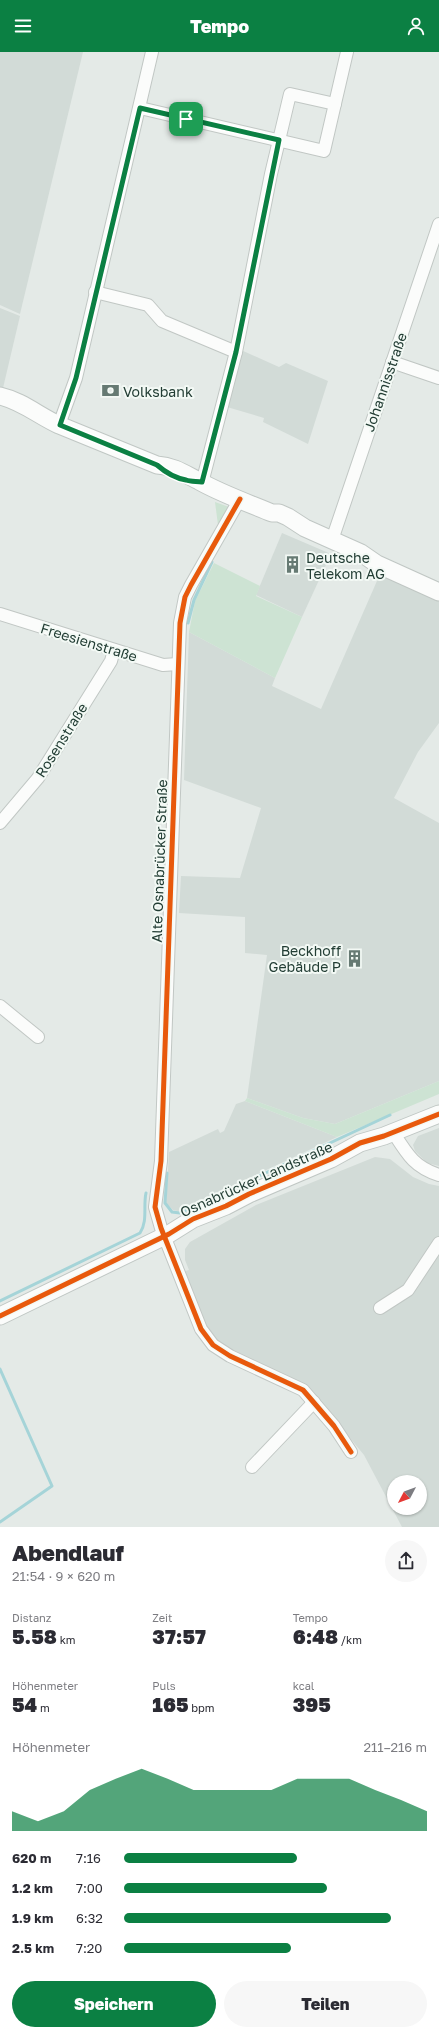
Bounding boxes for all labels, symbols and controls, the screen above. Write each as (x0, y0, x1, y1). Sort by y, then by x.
icon: menu (12, 15, 34, 37)
text: Tempo (190, 15, 249, 37)
icon: person (405, 15, 427, 37)
pin (169, 102, 203, 136)
icon: arrive (175, 108, 197, 130)
street label: Johannisstraße (360, 330, 410, 434)
bank icon: Volksbank (100, 381, 120, 401)
place label: Volksbank (123, 383, 193, 400)
place label: Deutsche Telekom AG (306, 549, 385, 582)
building icon: Deutsche Telekom AG (283, 555, 303, 575)
street label: Freesienstraße (39, 619, 139, 665)
street label: Rosenstraße (31, 700, 91, 780)
street label: Alte Osnabrücker Straße (148, 779, 170, 943)
place label: Beckhoff Gebäude P (269, 942, 341, 975)
building icon: Beckhoff Gebäude P (344, 948, 364, 968)
street label: Osnabrücker Landstraße (177, 1138, 335, 1220)
north arrow (387, 1475, 427, 1515)
map controls (387, 1475, 427, 1515)
text: Abendlauf (12, 1539, 124, 1566)
button: share (385, 1540, 427, 1582)
text: 21:54 · 9 × 620 m (12, 1568, 115, 1584)
text: Distanz (12, 1611, 51, 1624)
text: Zeit (152, 1611, 172, 1624)
text: Tempo (293, 1611, 328, 1624)
text: 5.58 (12, 1624, 57, 1648)
text: 37:57 (152, 1624, 206, 1648)
text: 6:48 (293, 1624, 338, 1648)
text: km (57, 1633, 76, 1646)
text: /km (338, 1633, 362, 1646)
text: Höhenmeter (12, 1679, 78, 1692)
text: Puls (152, 1679, 176, 1692)
text: kcal (293, 1679, 314, 1692)
text: 54 (12, 1692, 37, 1716)
text: 165 (152, 1692, 189, 1716)
text: 395 (293, 1692, 331, 1716)
text: m (37, 1701, 50, 1714)
text: bpm (189, 1701, 215, 1714)
text: Höhenmeter (12, 1739, 90, 1755)
text: 211–216 m (363, 1739, 427, 1755)
text: 620 m (12, 1850, 51, 1866)
text: 7:16 (76, 1850, 101, 1866)
text: 1.2 km (12, 1880, 53, 1896)
text: 7:00 (76, 1880, 103, 1896)
text: 1.9 km (12, 1910, 53, 1926)
text: 6:32 (76, 1910, 103, 1926)
text: 2.5 km (12, 1940, 54, 1956)
text: 7:20 (76, 1940, 102, 1956)
button: Speichern (12, 1981, 216, 2027)
button: Teilen (224, 1981, 427, 2027)

